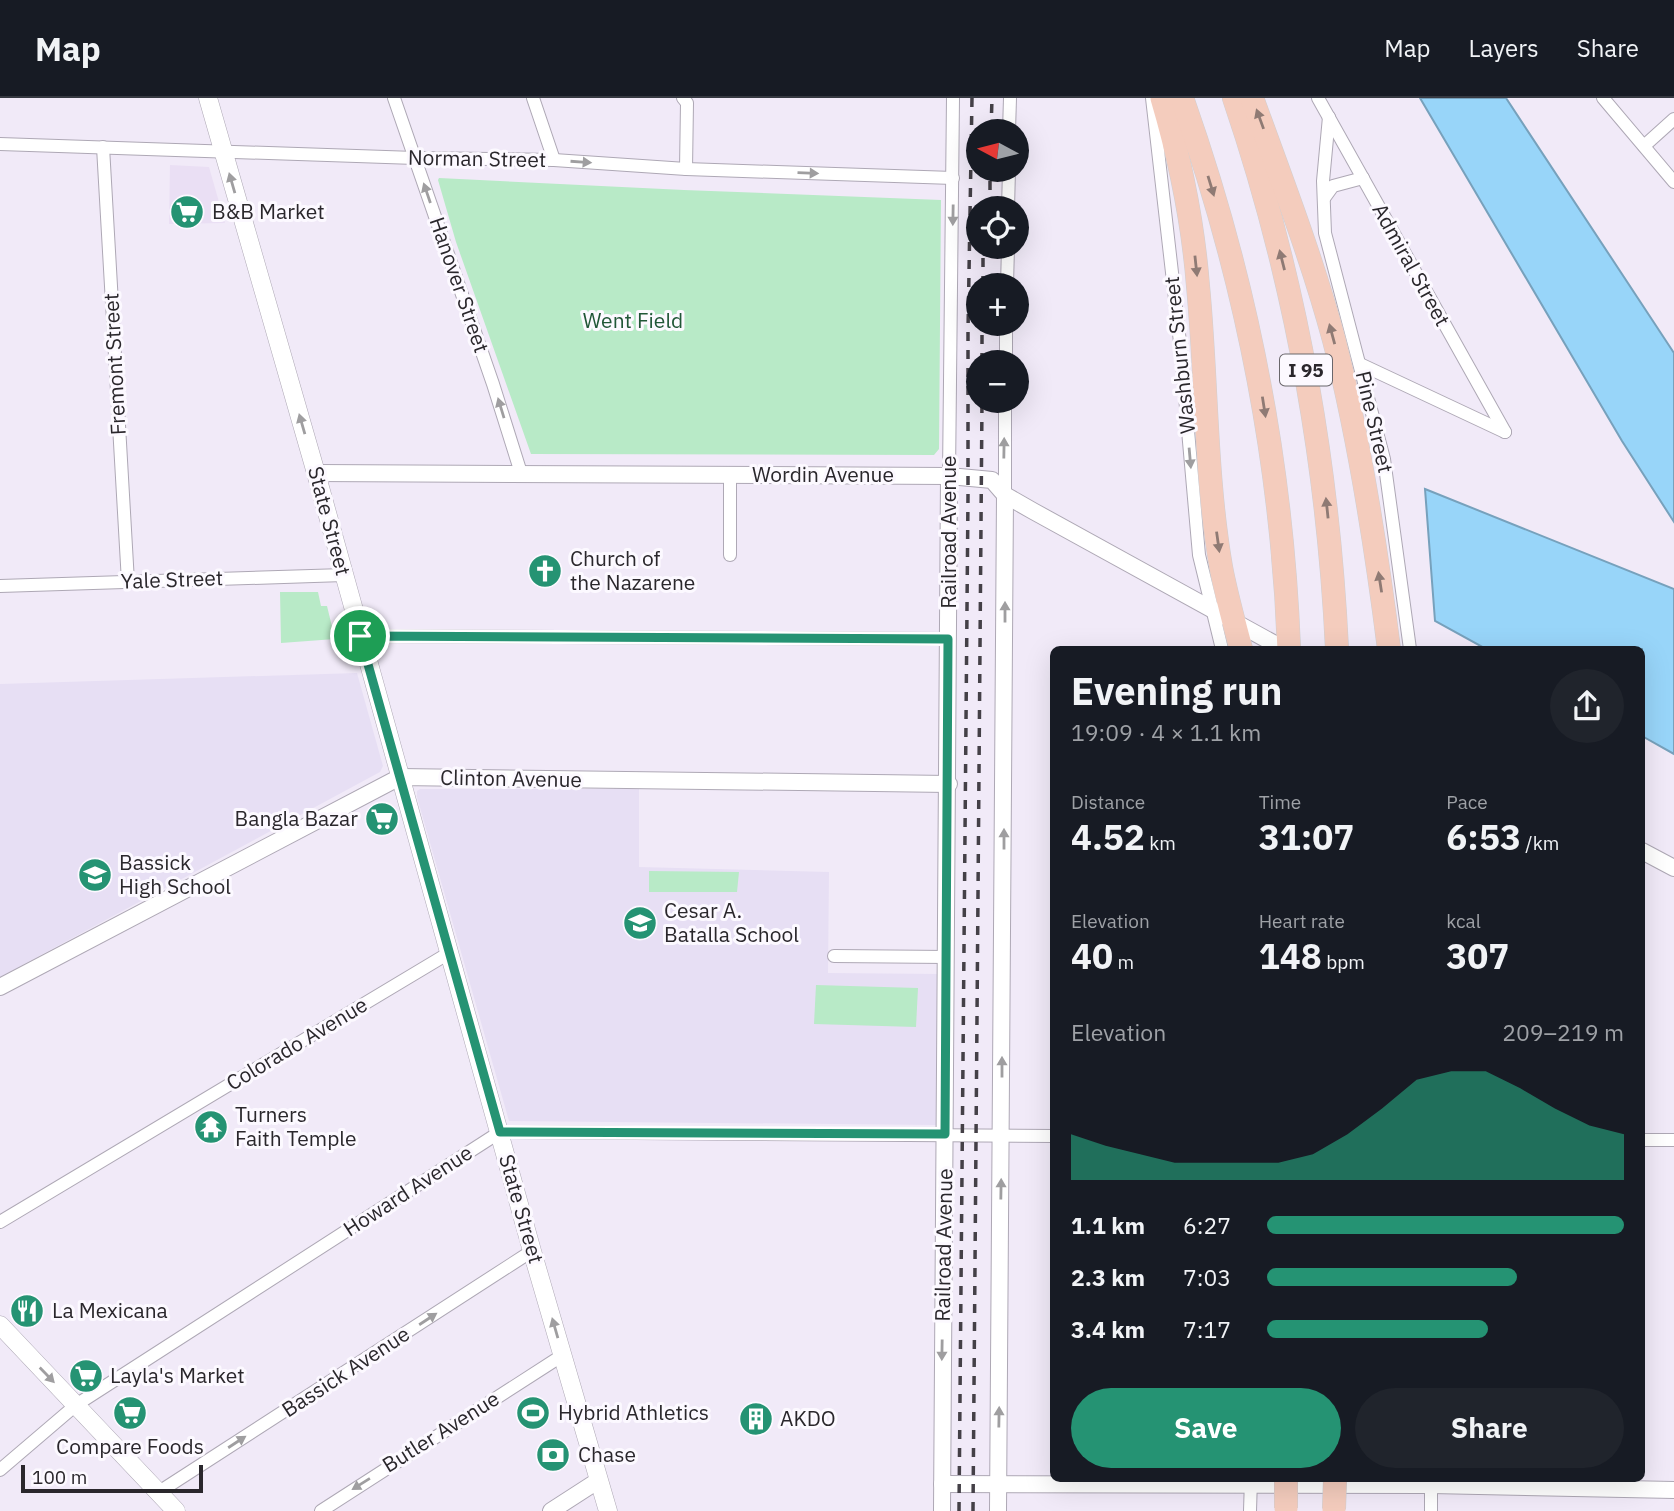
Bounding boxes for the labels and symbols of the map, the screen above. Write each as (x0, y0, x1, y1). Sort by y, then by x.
one-way arrow (1254, 108, 1265, 129)
north arrow (966, 119, 1029, 182)
street label: Norman Street (408, 143, 546, 173)
one-way arrow (570, 157, 592, 168)
one-way arrow (797, 168, 819, 179)
one-way arrow (226, 172, 236, 193)
one-way arrow (1207, 176, 1217, 197)
one-way arrow (421, 183, 432, 204)
supermarket icon: B&B Market (168, 193, 206, 231)
place label: B&B Market (212, 197, 325, 225)
street label: Admiral Street (1367, 198, 1457, 331)
one-way arrow (947, 204, 959, 226)
street label: Hanover Street (424, 213, 496, 356)
one-way arrow (1276, 249, 1287, 271)
one-way arrow (1191, 255, 1202, 277)
street label: Washburn Street (1157, 275, 1201, 435)
street label: Fremont Street (96, 292, 132, 436)
park label: Went Field (583, 306, 683, 334)
one-way arrow (1326, 323, 1337, 345)
road number: I 95 (1280, 354, 1332, 386)
street label: Pine Street (1350, 368, 1400, 476)
one-way arrow (1259, 396, 1270, 418)
one-way arrow (495, 398, 505, 419)
one-way arrow (297, 414, 307, 435)
one-way arrow (998, 437, 1010, 459)
one-way arrow (1185, 447, 1196, 469)
street label: Railroad Avenue (934, 455, 962, 609)
street label: Wordin Avenue (752, 460, 894, 488)
street label: State Street (302, 463, 358, 579)
one-way arrow (1321, 497, 1332, 519)
one-way arrow (1212, 531, 1223, 553)
place label: Church of the Nazarene (570, 544, 695, 596)
church icon: Church of the Nazarene (526, 552, 564, 590)
street label: Yale Street (120, 563, 224, 595)
one-way arrow (1374, 571, 1385, 593)
one-way arrow (1000, 601, 1011, 623)
pin (330, 606, 390, 666)
street label: Clinton Avenue (440, 763, 582, 793)
supermarket icon: Bangla Bazar (363, 800, 401, 838)
place label: Bangla Bazar (235, 804, 358, 832)
one-way arrow (998, 828, 1010, 850)
place label: Bassick High School (119, 848, 231, 900)
school or university icon: Bassick High School (76, 856, 114, 894)
place label: Cesar A. Batalla School (664, 896, 799, 948)
school or university icon: Cesar A. Batalla School (621, 904, 659, 942)
street label: Colorado Avenue (221, 990, 372, 1096)
one-way arrow (996, 1056, 1008, 1078)
place label: Turners Faith Temple (235, 1100, 357, 1152)
temple icon: Turners Faith Temple (192, 1108, 230, 1146)
street label: Howard Avenue (338, 1138, 477, 1242)
street label: State Street (493, 1151, 551, 1266)
street label: Railroad Avenue (928, 1168, 958, 1322)
one-way arrow (995, 1178, 1007, 1200)
restaurant icon: La Mexicana (8, 1292, 46, 1330)
place label: La Mexicana (52, 1296, 168, 1324)
one-way arrow (418, 1312, 437, 1325)
one-way arrow (549, 1317, 559, 1338)
street label: Bassick Avenue (276, 1319, 415, 1423)
one-way arrow (936, 1339, 948, 1361)
supermarket icon: Layla's Market (67, 1357, 105, 1395)
place label: Layla's Market (110, 1361, 245, 1389)
one-way arrow (39, 1366, 55, 1384)
street label: Butler Avenue (377, 1384, 504, 1478)
supermarket icon: Compare Foods (111, 1394, 149, 1432)
sports icon: Hybrid Athletics (514, 1394, 552, 1432)
place label: Hybrid Athletics (558, 1398, 709, 1426)
building icon: AKDO (737, 1400, 775, 1438)
place label: AKDO (780, 1404, 836, 1432)
one-way arrow (993, 1406, 1005, 1428)
place label: Compare Foods (56, 1432, 204, 1460)
one-way arrow (227, 1436, 246, 1449)
bank icon: Chase (534, 1436, 572, 1474)
place label: Chase (578, 1440, 636, 1468)
scale bar (21, 1462, 203, 1494)
one-way arrow (351, 1477, 370, 1490)

